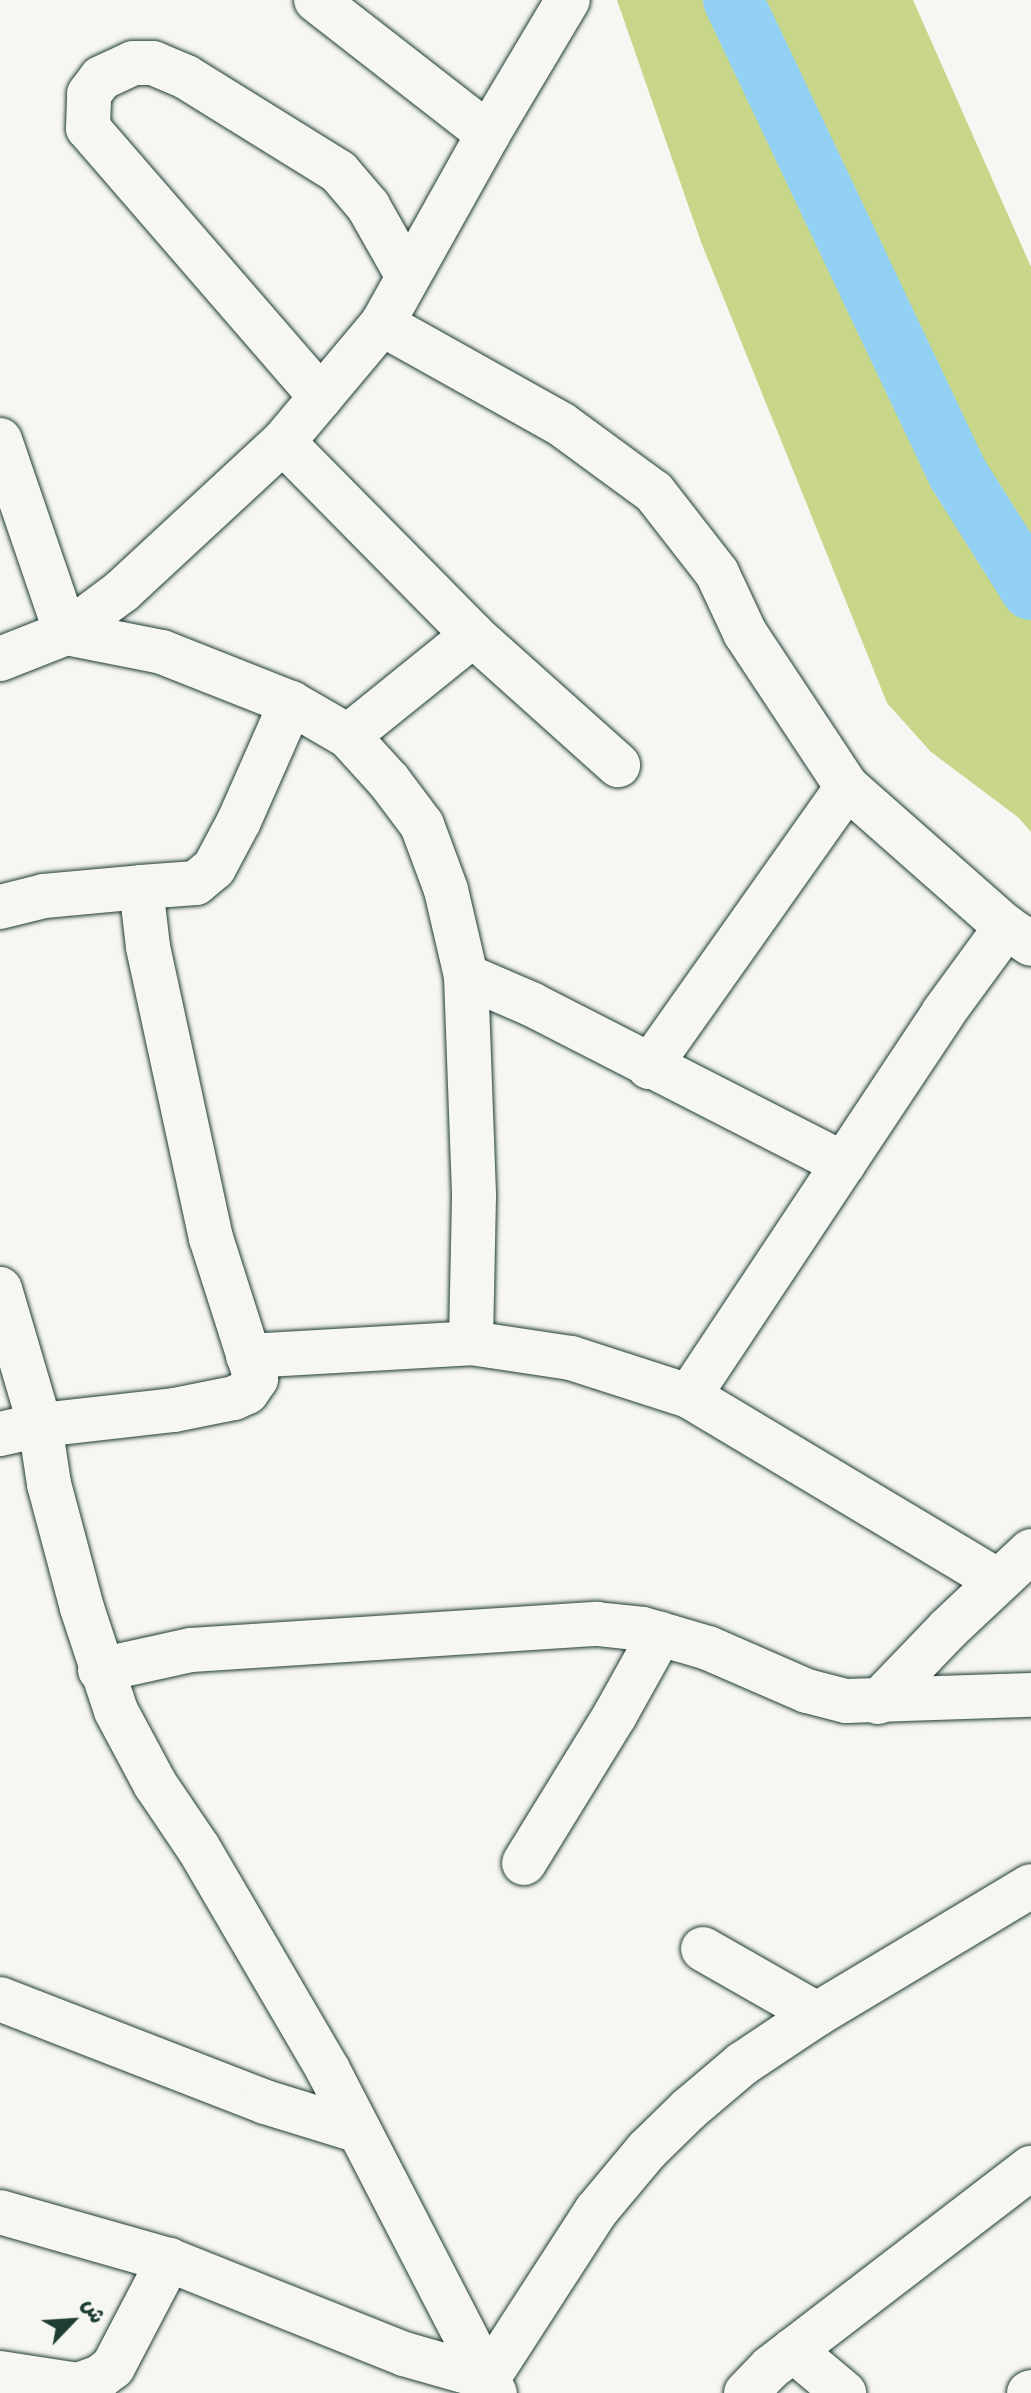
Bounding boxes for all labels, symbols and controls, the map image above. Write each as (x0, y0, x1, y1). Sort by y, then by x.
north arrow (32, 2281, 112, 2361)
text: ش (76, 2294, 112, 2328)

